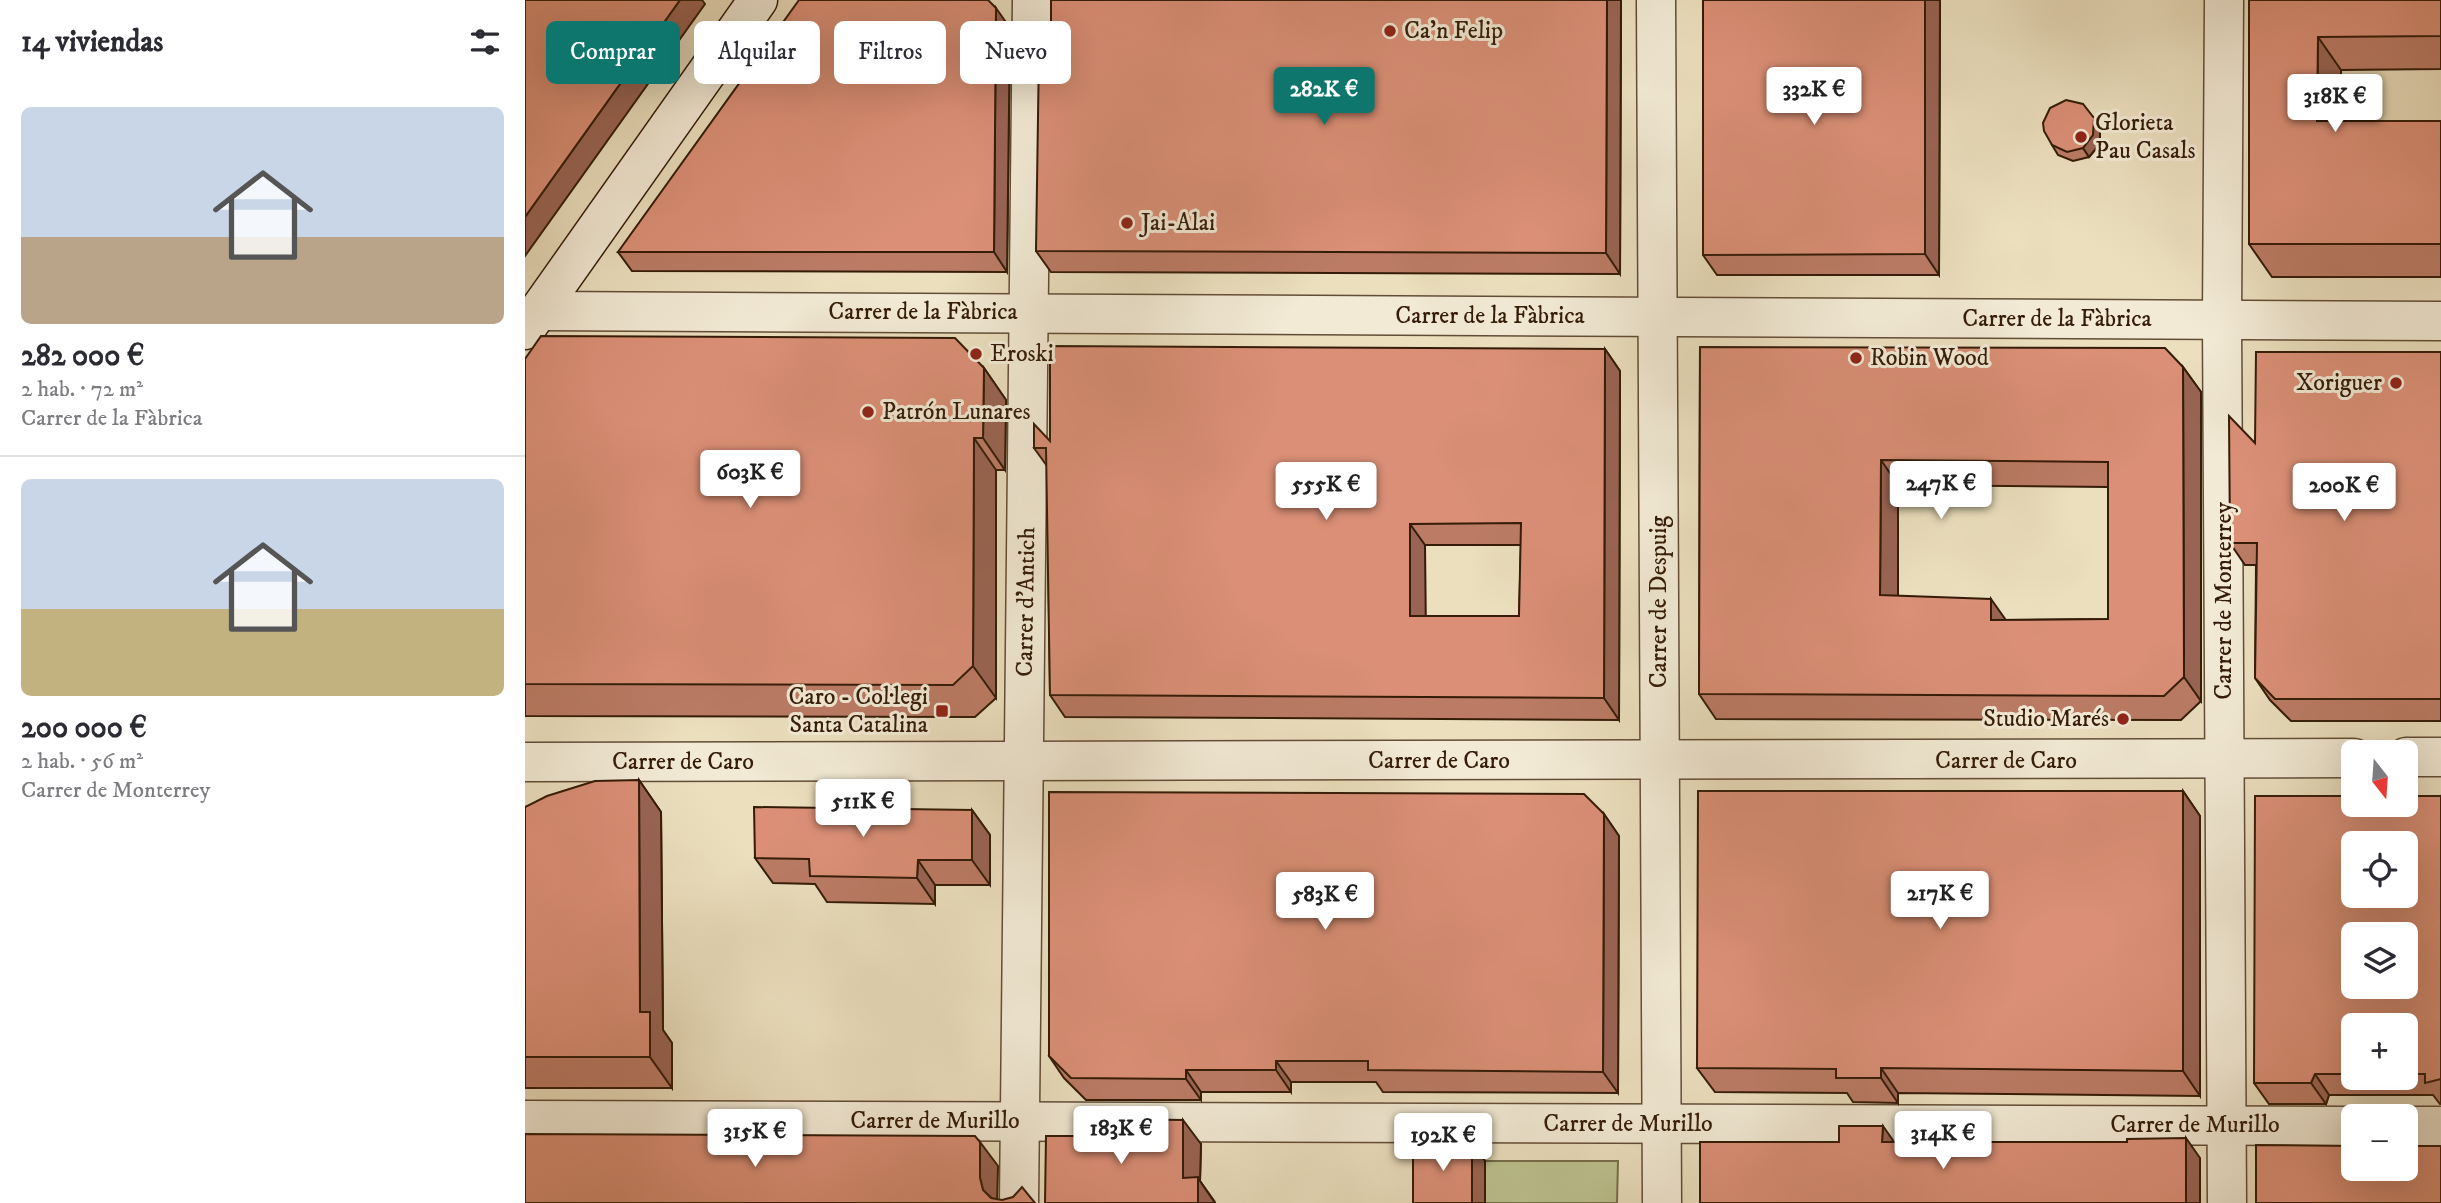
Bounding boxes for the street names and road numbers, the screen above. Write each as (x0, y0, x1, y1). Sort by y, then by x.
street label: Carrer de la Fàbrica (828, 297, 1018, 327)
street label: Carrer de la Fàbrica (1395, 301, 1585, 331)
street label: Carrer de la Fàbrica (1962, 304, 2152, 334)
street label: Carrer de Monterrey (2209, 502, 2239, 700)
street label: Carrer de Despuig (1644, 515, 1674, 688)
street label: Carrer d'Antich (1010, 526, 1042, 677)
street label: Carrer de Caro (1368, 746, 1510, 776)
street label: Carrer de Caro (1935, 746, 2077, 776)
street label: Carrer de Caro (612, 747, 754, 777)
street label: Carrer de Murillo (850, 1106, 1020, 1136)
street label: Carrer de Murillo (1543, 1109, 1713, 1139)
street label: Carrer de Murillo (2110, 1110, 2280, 1140)

